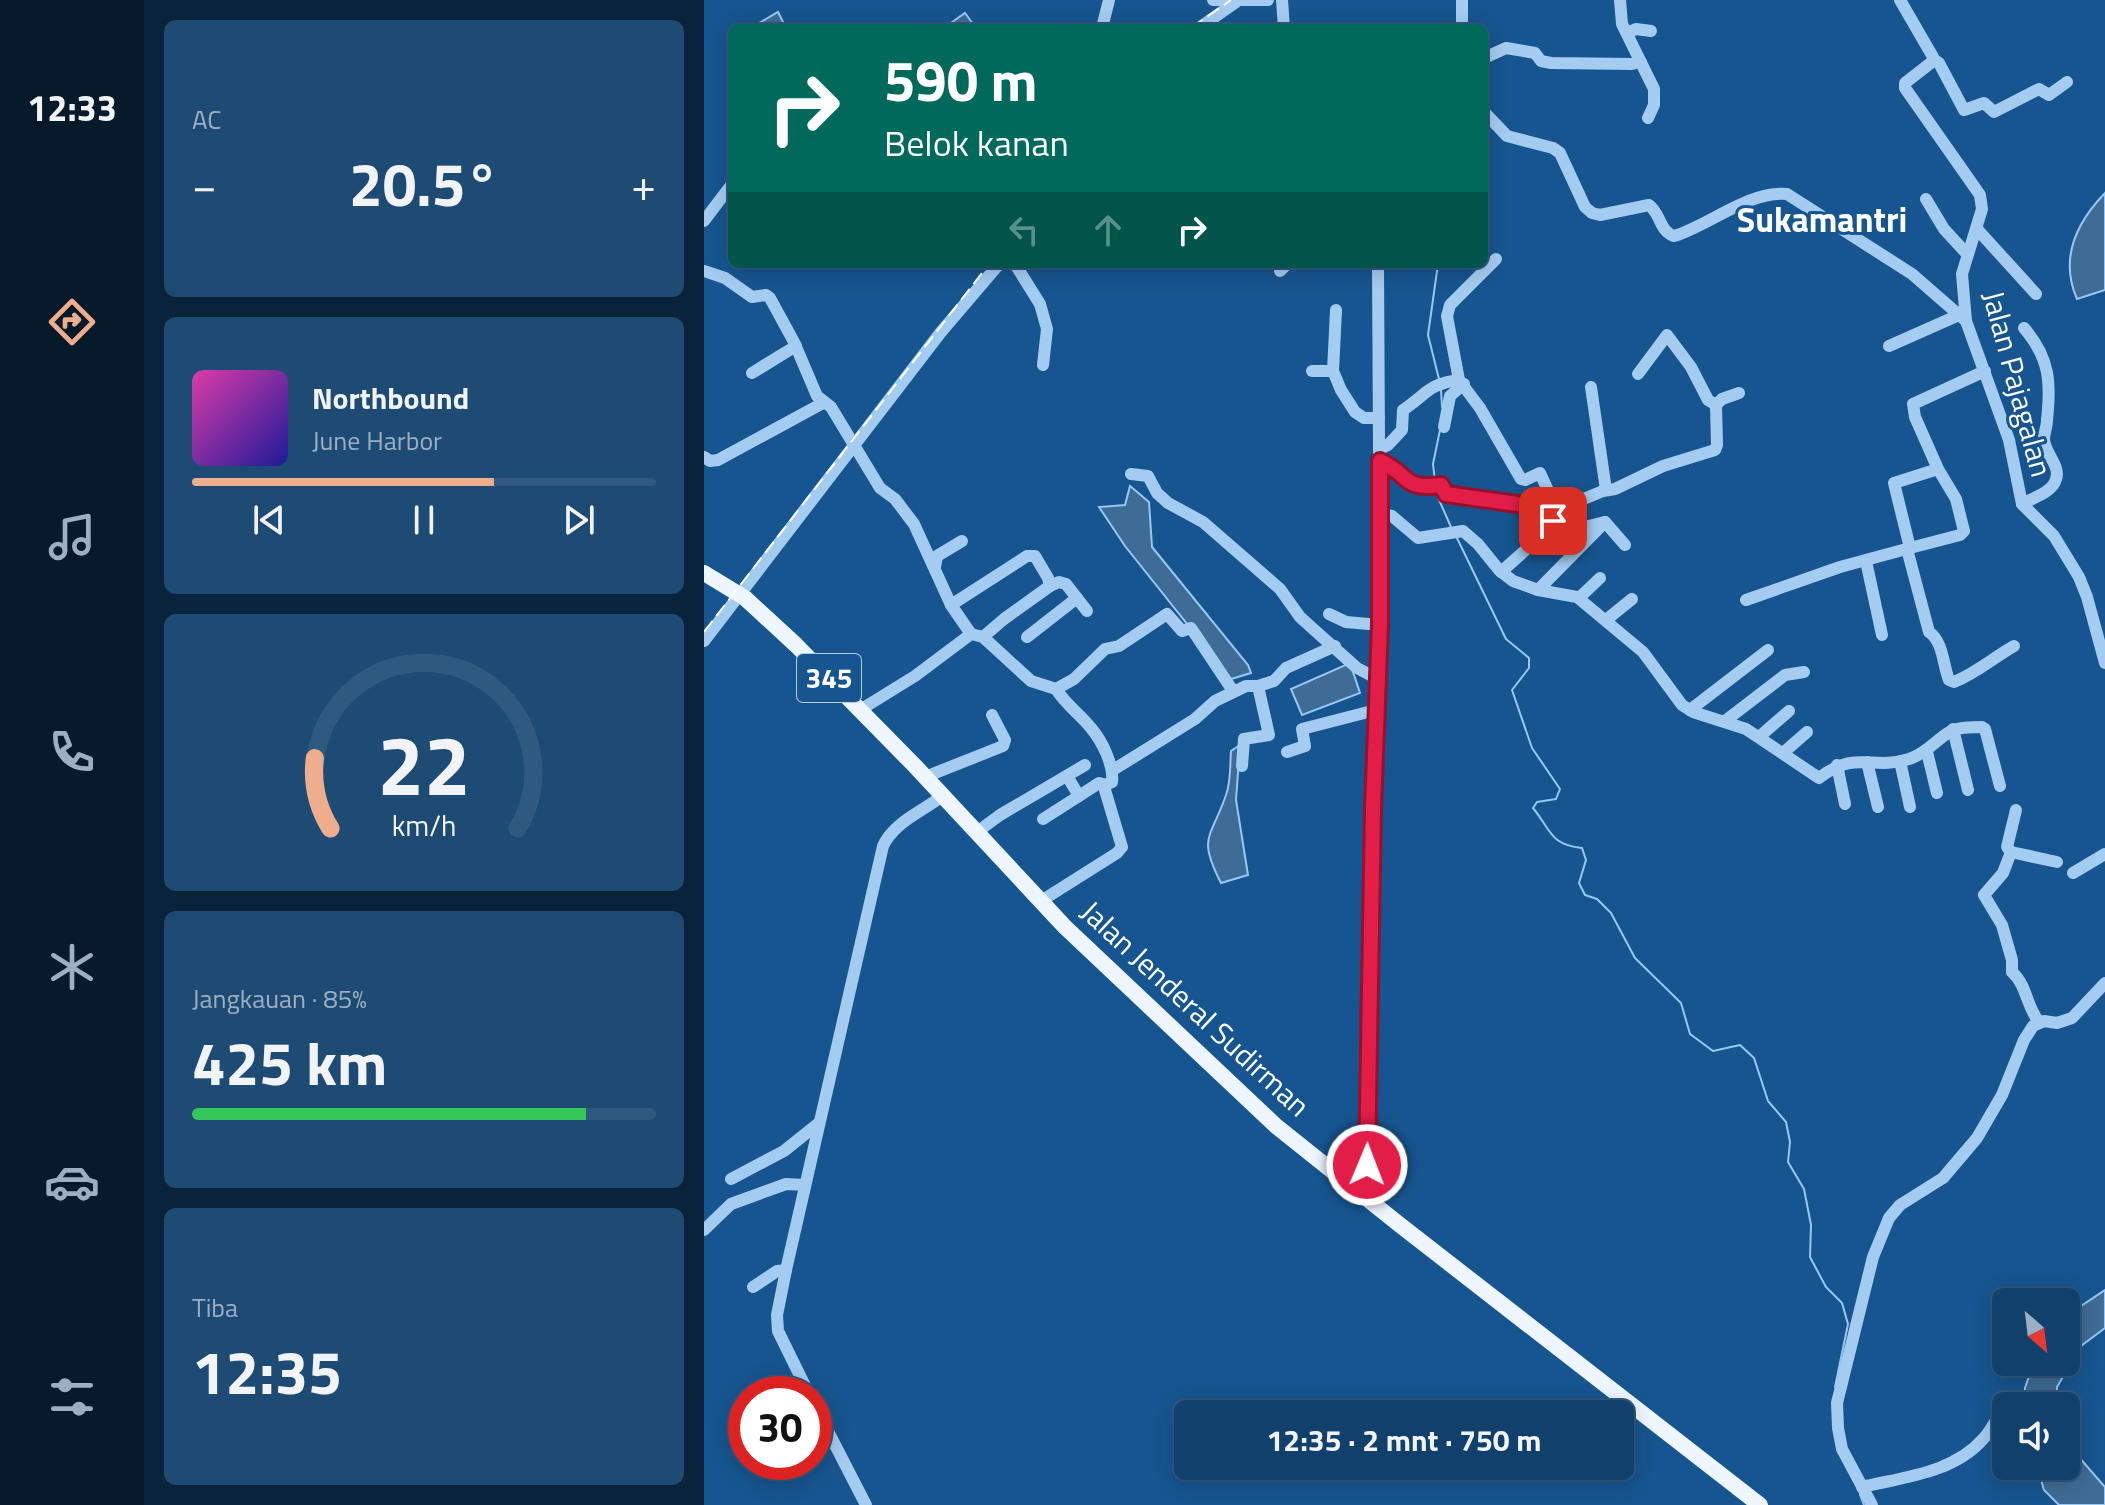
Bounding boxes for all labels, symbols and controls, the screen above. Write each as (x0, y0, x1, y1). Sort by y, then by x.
text: 590 m (884, 38, 1037, 123)
icon: right (752, 56, 856, 160)
text: 12:33 (27, 80, 117, 135)
text: AC (192, 100, 221, 139)
text: Belok kanan (884, 115, 1069, 170)
text: 20.5° (349, 138, 499, 229)
text: − (192, 151, 217, 218)
text: + (631, 151, 656, 218)
district label: Sukamantri (1737, 193, 1907, 245)
icon: left (1002, 208, 1046, 252)
icon: ahead (1086, 208, 1130, 252)
icon: right (1170, 208, 1214, 252)
street label: Jalan Pajagalan (1971, 285, 2065, 482)
icon: directions (44, 294, 100, 350)
text: Northbound (312, 375, 469, 421)
text: June Harbor (312, 421, 442, 460)
pin (1519, 487, 1587, 555)
icon: previous (247, 498, 291, 542)
icon: pause (402, 498, 446, 542)
icon: next (557, 498, 601, 542)
icon: arrive (1531, 499, 1575, 543)
icon: music (44, 509, 100, 565)
road number: 345 (797, 654, 861, 702)
text: 22 (377, 700, 471, 826)
icon: phone (44, 724, 100, 780)
text: km/h (392, 804, 456, 847)
street label: Jalan Jenderal Sudirman (1071, 889, 1321, 1127)
icon: climate (44, 939, 100, 995)
text: Jangkauan · 85% (192, 979, 367, 1018)
text: 425 km (192, 1017, 387, 1108)
position arrow (1325, 1123, 1409, 1207)
icon: car (44, 1154, 100, 1210)
text: Tiba (192, 1288, 238, 1327)
north arrow (1992, 1288, 2080, 1376)
map controls (1992, 1288, 2080, 1480)
text: 12:35 (192, 1326, 342, 1417)
icon: filters (44, 1369, 100, 1425)
speed limit sign: 30 (728, 1376, 832, 1480)
button: sound (1992, 1392, 2080, 1480)
text: 12:35 · 2 mnt · 750 m (1267, 1417, 1541, 1463)

